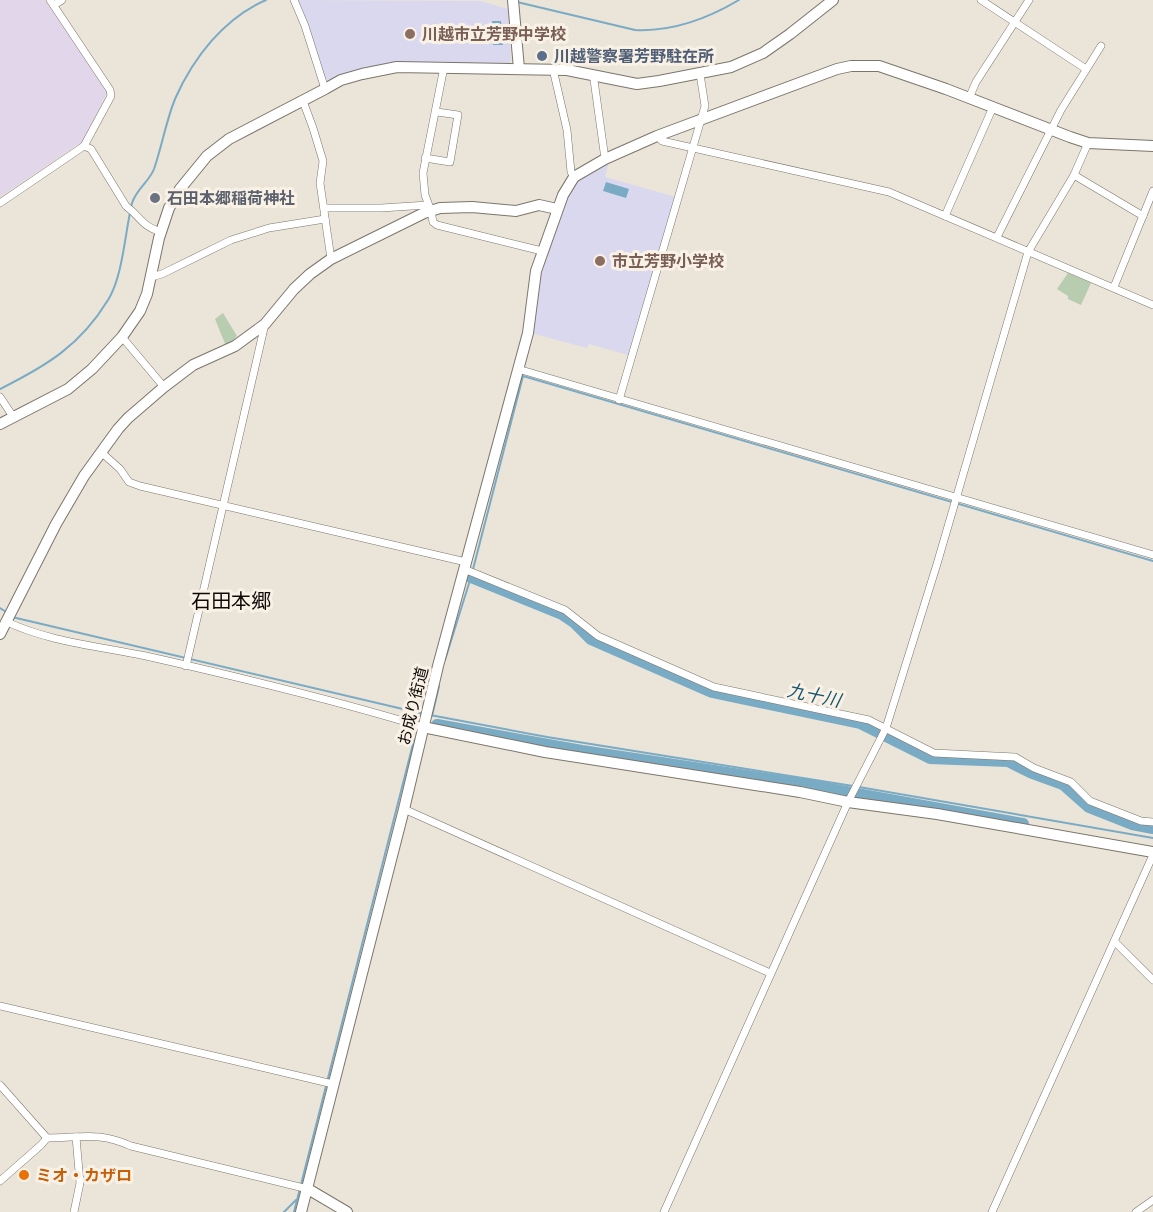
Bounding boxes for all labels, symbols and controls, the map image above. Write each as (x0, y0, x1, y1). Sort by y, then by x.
place label: 川越市立芳野中学校 (422, 25, 566, 44)
marker: 川越市立芳野中学校 (403, 27, 417, 41)
place label: 川越警察署芳野駐在所 (554, 47, 714, 66)
marker: 川越警察署芳野駐在所 (535, 49, 549, 63)
place label: 石田本郷稲荷神社 (167, 189, 295, 208)
marker: 石田本郷稲荷神社 (148, 191, 162, 205)
place label: 市立芳野小学校 (612, 252, 724, 271)
marker: 市立芳野小学校 (593, 254, 607, 268)
district label: 石田本郷 (191, 589, 271, 613)
street label: お成り街道 (394, 665, 432, 747)
water label: 九十川 (785, 679, 845, 711)
place label: ミオ・カザロ (36, 1166, 132, 1185)
marker: ミオ・カザロ (17, 1168, 31, 1182)

